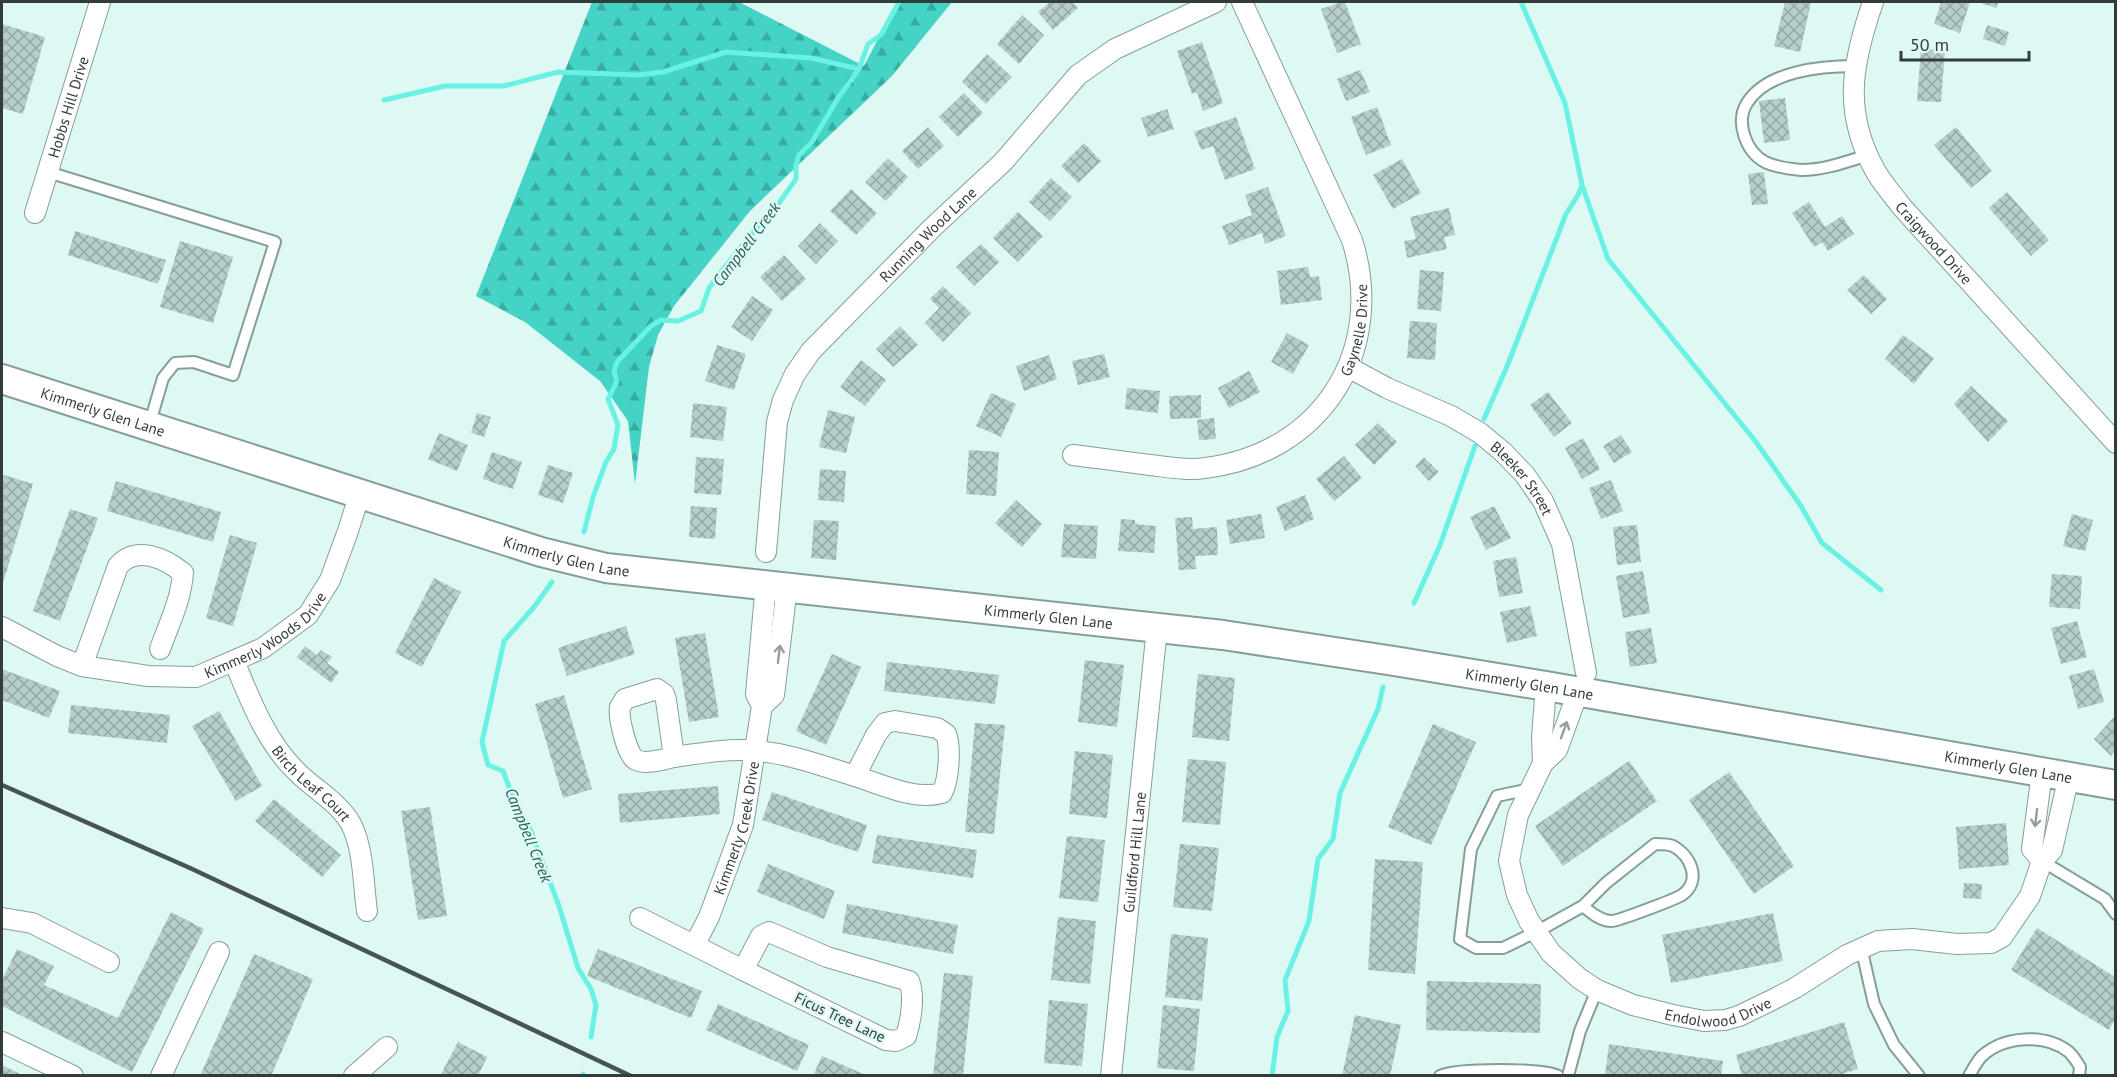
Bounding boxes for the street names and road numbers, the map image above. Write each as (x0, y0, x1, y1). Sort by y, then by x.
street label: Hobbs Hill Drive (43, 54, 92, 160)
street label: Running Wood Lane (875, 183, 980, 286)
street label: Craigwood Drive (1892, 197, 1977, 288)
street label: Gaynelle Drive (1335, 283, 1371, 379)
street label: Kimmerly Glen Lane (38, 383, 167, 440)
street label: Bleeker Street (1487, 437, 1557, 518)
street label: Kimmerly Glen Lane (501, 531, 631, 580)
street label: Kimmerly Woods Drive (201, 588, 330, 682)
street label: Kimmerly Glen Lane (983, 600, 1114, 632)
street label: Kimmerly Glen Lane (1464, 663, 1595, 704)
street label: Birch Leaf Court (268, 741, 356, 825)
street label: Kimmerly Glen Lane (1943, 746, 2074, 787)
street label: Kimmerly Creek Drive (709, 760, 763, 897)
street label: Guildford Hill Lane (1118, 791, 1150, 914)
street label: Ficus Tree Lane (792, 988, 888, 1046)
street label: Endolwood Drive (1663, 992, 1774, 1031)

